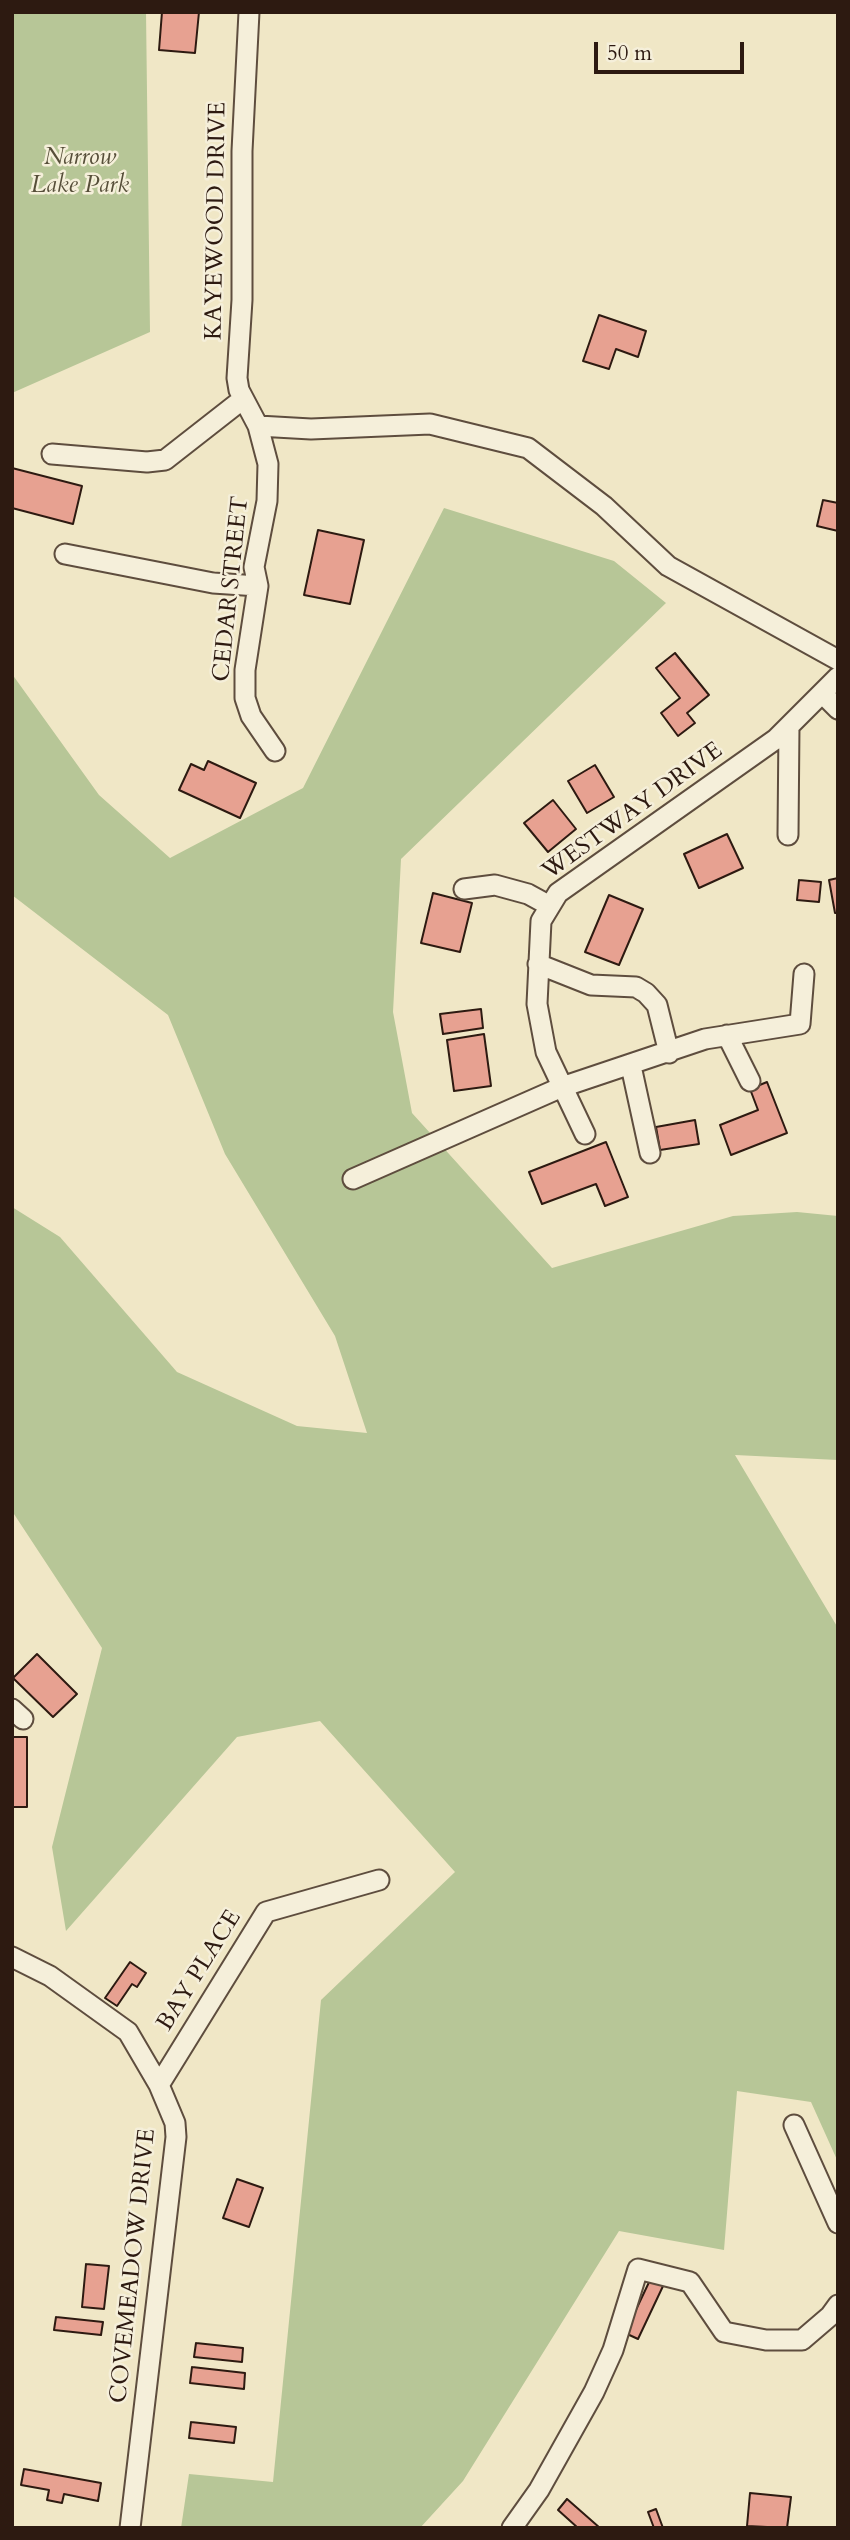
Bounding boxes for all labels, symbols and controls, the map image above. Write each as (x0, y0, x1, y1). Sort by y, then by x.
scale bar (598, 28, 748, 72)
text: 50 m (607, 39, 652, 68)
street label: KAYEWOOD DRIVE (201, 102, 233, 340)
park label: Narrow Lake Park (31, 144, 129, 200)
street label: CEDAR STREET (208, 495, 256, 683)
street label: WESTWAY DRIVE (537, 737, 729, 887)
street label: BAY PLACE (152, 1905, 248, 2037)
street label: COVEMEADOW DRIVE (105, 2127, 163, 2405)

